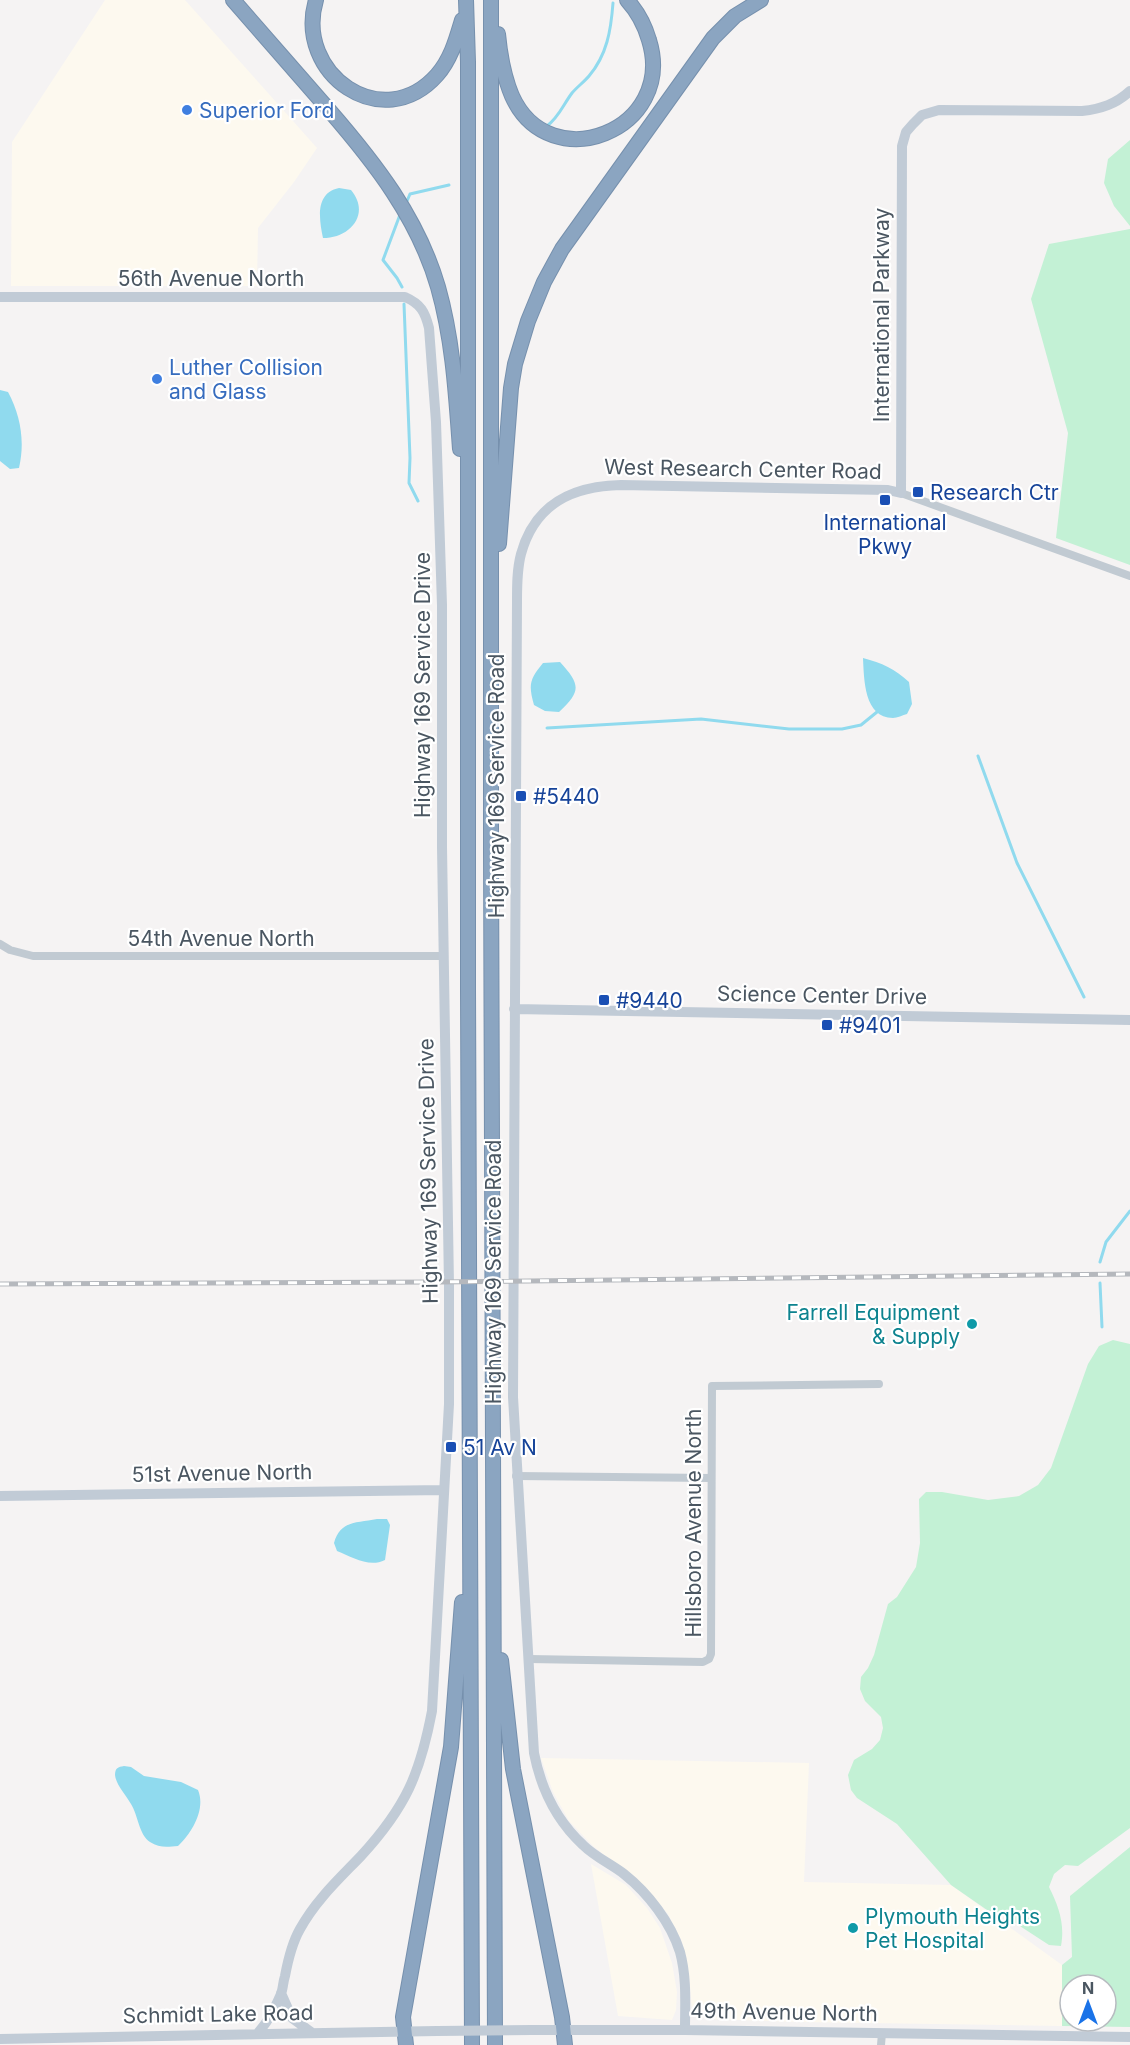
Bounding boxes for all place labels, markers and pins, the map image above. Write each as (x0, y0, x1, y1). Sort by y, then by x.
place label: Superior Ford (199, 98, 334, 123)
marker: Superior Ford (180, 103, 194, 117)
place label: Luther Collision and Glass (169, 355, 323, 404)
marker: Luther Collision and Glass (150, 372, 164, 386)
place label: Research Ctr (930, 480, 1059, 505)
marker: Research Ctr (911, 485, 925, 499)
marker: International Pkwy (878, 493, 892, 507)
place label: International Pkwy (823, 510, 947, 559)
place label: #5440 (533, 784, 599, 809)
marker: #5440 (514, 789, 528, 803)
place label: #9440 (616, 988, 683, 1013)
marker: #9440 (597, 993, 611, 1007)
place label: #9401 (839, 1013, 901, 1038)
marker: #9401 (820, 1018, 834, 1032)
place label: Farrell Equipment & Supply (786, 1300, 960, 1349)
marker: Farrell Equipment & Supply (965, 1317, 979, 1331)
place label: 51 Av N (463, 1435, 537, 1460)
marker: 51 Av N (444, 1440, 458, 1454)
place label: Plymouth Heights Pet Hospital (865, 1904, 1040, 1953)
marker: Plymouth Heights Pet Hospital (846, 1921, 860, 1935)

